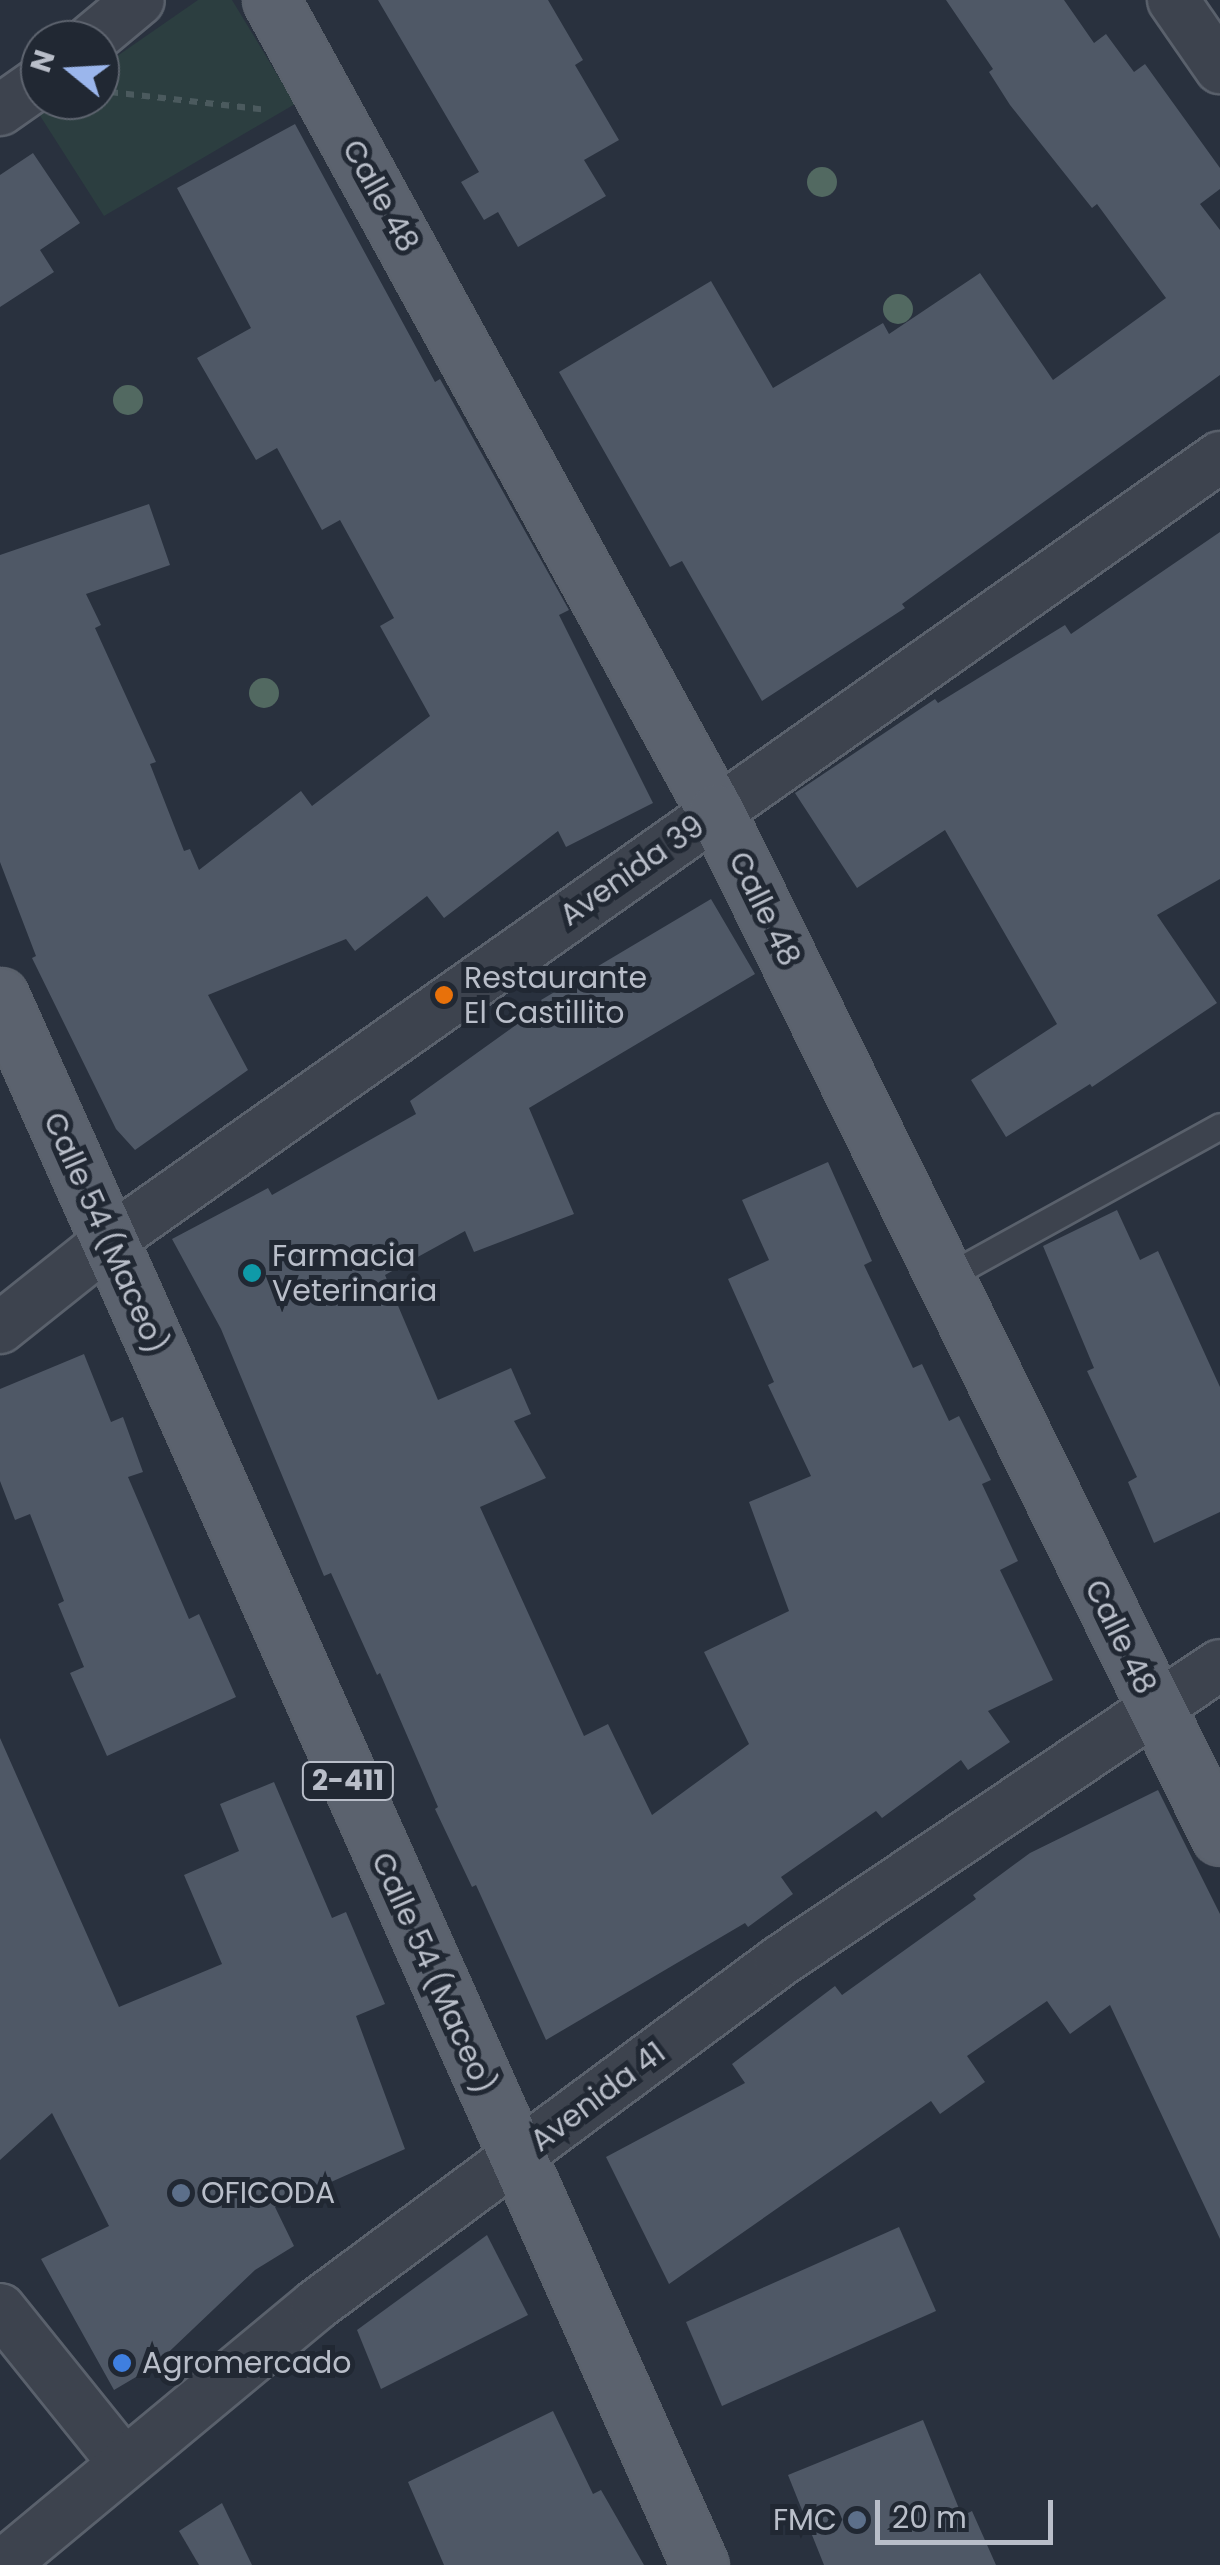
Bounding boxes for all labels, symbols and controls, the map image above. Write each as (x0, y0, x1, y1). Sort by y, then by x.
north arrow (20, 20, 120, 120)
text: N (21, 45, 65, 77)
street label: Calle 48 (335, 134, 425, 258)
street label: Avenida 39 (553, 808, 711, 934)
street label: Calle 48 (721, 846, 807, 972)
place label: Restaurante El Castillito (464, 960, 647, 1030)
marker: Restaurante El Castillito (433, 984, 455, 1006)
street label: Calle 54 (Maceo) (36, 1107, 174, 1359)
place label: Farmacia Veterinaria (272, 1238, 437, 1308)
marker: Farmacia Veterinaria (241, 1262, 263, 1284)
street label: Calle 48 (1077, 1574, 1163, 1700)
road number: 2-411 (300, 1758, 396, 1804)
street label: Calle 54 (Maceo) (364, 1847, 502, 2099)
street label: Avenida 41 (524, 2035, 672, 2159)
place label: OFICODA (201, 2175, 335, 2211)
marker: OFICODA (170, 2182, 192, 2204)
place label: Agromercado (142, 2345, 352, 2381)
marker: Agromercado (111, 2352, 133, 2374)
scale bar (880, 2480, 1058, 2542)
text: 20 m (892, 2496, 967, 2539)
place label: FMC (773, 2502, 837, 2538)
marker: FMC (846, 2509, 868, 2531)

